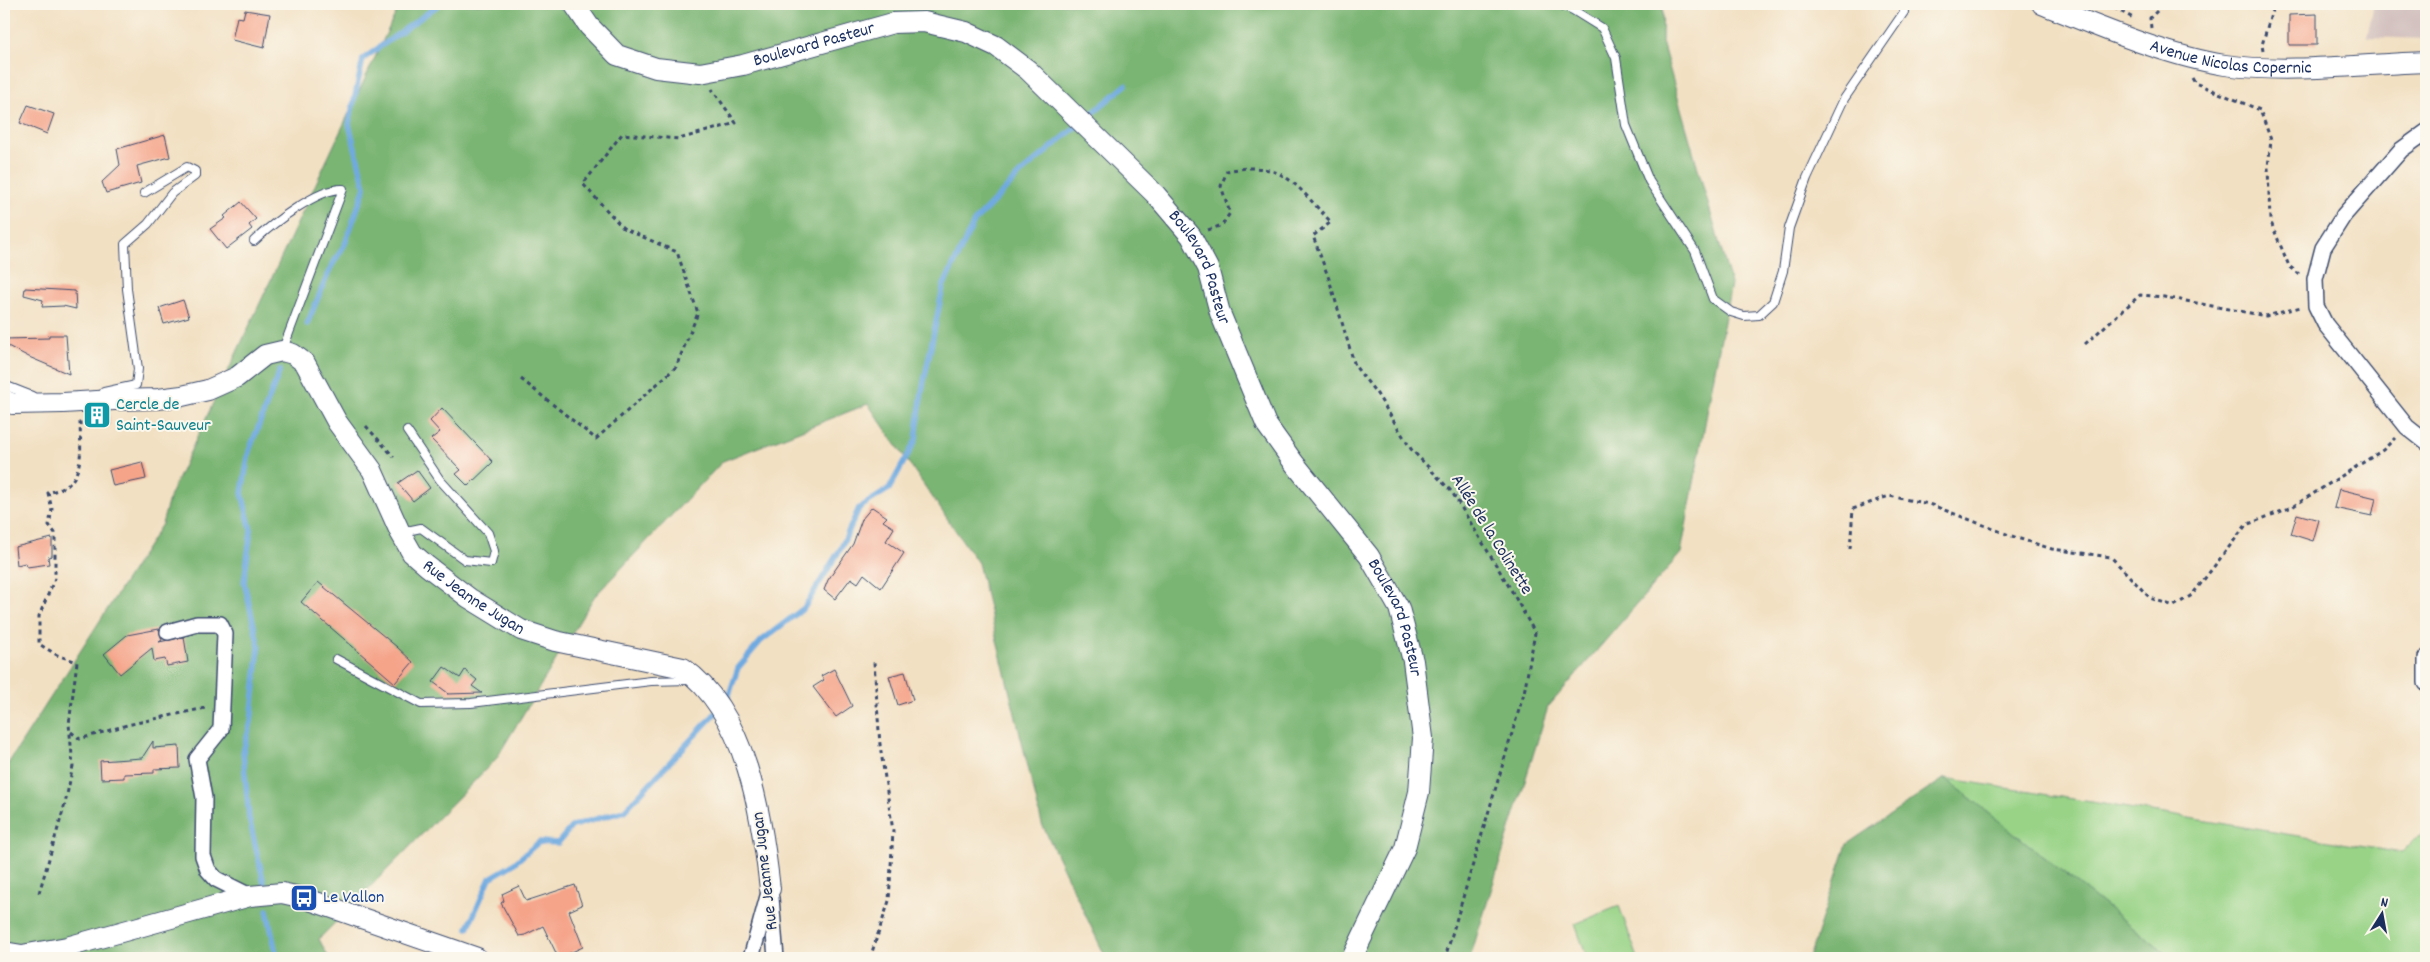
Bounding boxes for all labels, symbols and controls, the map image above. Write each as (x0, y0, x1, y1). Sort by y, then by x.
street label: Boulevard Pasteur (751, 16, 878, 74)
street label: Avenue Nicolas Copernic (2146, 34, 2312, 81)
street label: Boulevard Pasteur (1162, 205, 1236, 329)
place label: Cercle de Saint-Sauveur (116, 393, 211, 439)
building icon: Cercle de Saint-Sauveur (82, 400, 112, 430)
street label: Allée de la Colinette (1444, 470, 1538, 600)
street label: Rue Jeanne Jugan (417, 554, 529, 642)
street label: Boulevard Pasteur (1361, 554, 1427, 678)
street label: Rue Jeanne Jugan (746, 810, 786, 932)
bus stop icon: Le Vallon (289, 883, 319, 913)
place label: Le Vallon (323, 886, 384, 911)
north arrow (2358, 890, 2408, 940)
text: N (2379, 893, 2389, 914)

